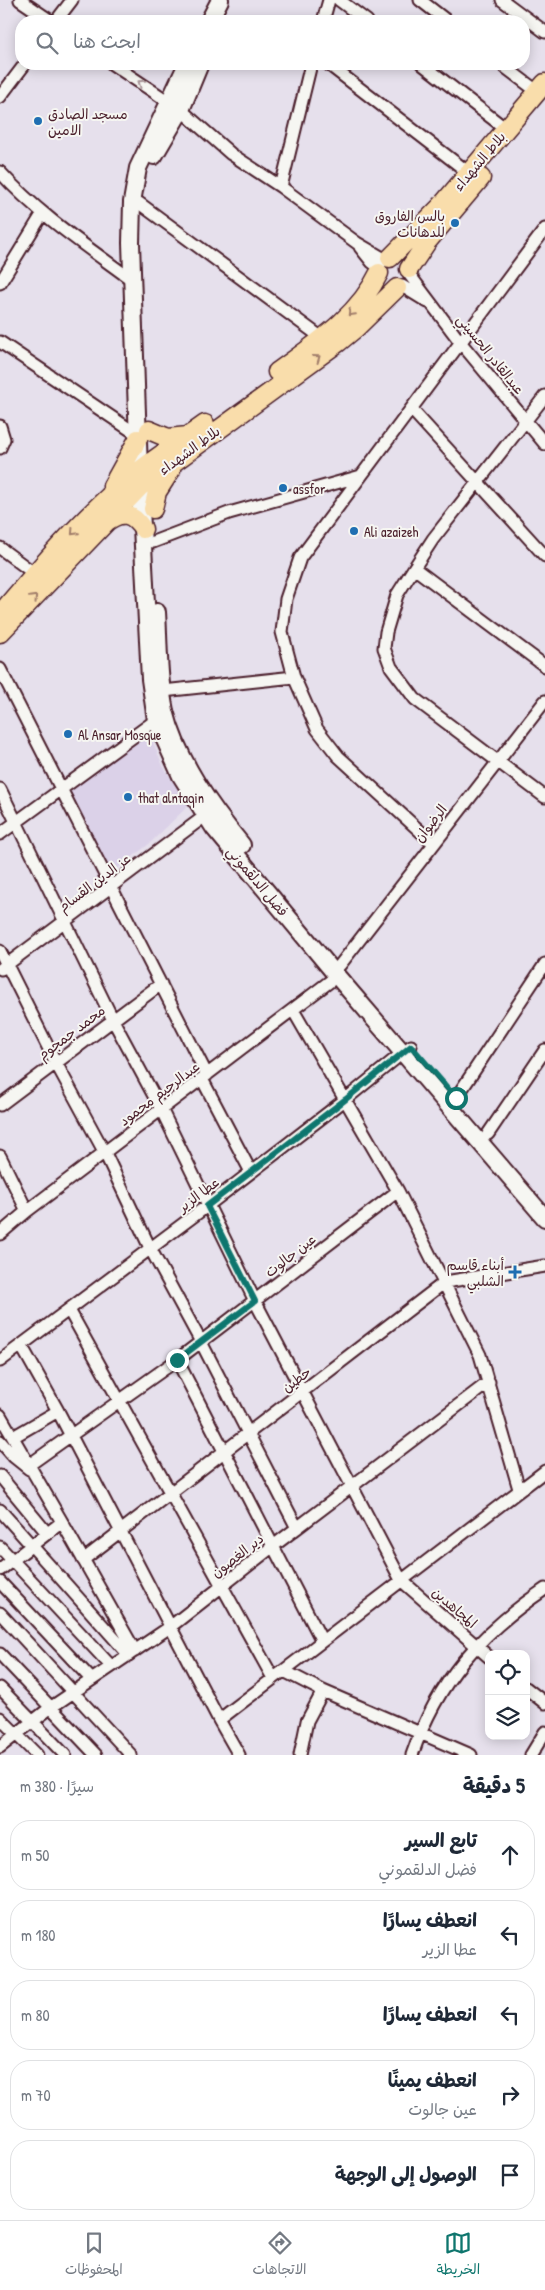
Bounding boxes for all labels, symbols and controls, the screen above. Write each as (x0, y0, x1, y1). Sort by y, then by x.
search box (15, 15, 530, 70)
text: ابحث هنا (73, 28, 141, 54)
icon: search (33, 29, 61, 57)
one-way arrow (137, 80, 146, 89)
place label: مسجد الصادق الامين (48, 104, 128, 139)
marker: مسجد الصادق الامين (32, 115, 44, 127)
street label: بلاط الشهداء (449, 127, 509, 195)
place label: بالس الفاروق للدهانات (375, 206, 445, 241)
marker: بالس الفاروق للدهانات (449, 217, 461, 229)
one-way arrow (348, 307, 357, 316)
street label: عبدالقادر الحسيني (450, 310, 529, 400)
one-way arrow (311, 355, 321, 364)
street label: بلاط الشهداء (154, 421, 224, 479)
place label: assfor (293, 479, 326, 498)
marker: assfor (277, 482, 289, 494)
place label: Ali azaizeh (364, 522, 419, 541)
marker: Ali azaizeh (348, 525, 360, 537)
one-way arrow (71, 527, 80, 536)
one-way arrow (28, 594, 37, 603)
place label: Al Ansar Mosque (78, 725, 162, 745)
marker: Al Ansar Mosque (62, 728, 74, 740)
place label: that alntaqin (138, 788, 204, 808)
marker: that alntaqin (122, 791, 134, 803)
street label: الرضوان (409, 800, 451, 846)
street label: فضل الدلقموني (220, 842, 293, 923)
street label: عز الدين القسام (54, 848, 136, 918)
street label: محمد جمجوم (33, 1000, 111, 1066)
street label: عبدالرحيم محمود (115, 1056, 204, 1131)
route start (445, 1087, 468, 1110)
street label: عطا الزير (173, 1172, 223, 1216)
street label: عين جالوت (260, 1229, 320, 1282)
place label: أبناء قاسم الشلبي (447, 1255, 505, 1294)
marker: أبناء قاسم الشلبي (508, 1265, 522, 1279)
route end (166, 1349, 189, 1372)
street label: حطين (277, 1362, 315, 1396)
street label: دير الغصون (207, 1529, 267, 1581)
street label: المجاهدين (428, 1582, 482, 1632)
map controls (485, 1650, 530, 1740)
button: locate (485, 1650, 530, 1695)
button: layers (485, 1695, 530, 1740)
text: 5 دقيقة (463, 1771, 525, 1800)
text: سيرًا · 380 m (20, 1775, 94, 1797)
text: تابع السير (405, 1827, 477, 1853)
icon: ahead (496, 1841, 524, 1869)
text: 50 m (21, 1844, 50, 1866)
text: فضل الدلقموني (378, 1858, 477, 1880)
text: انعطف يسارًا (383, 1907, 477, 1933)
icon: left (496, 1921, 524, 1949)
text: 180 m (21, 1924, 55, 1946)
text: عطا الزير (423, 1938, 477, 1960)
text: انعطف يسارًا (383, 2001, 477, 2027)
icon: left (496, 2001, 524, 2029)
text: 80 m (21, 2004, 50, 2026)
text: انعطف يمينًا (388, 2067, 477, 2093)
icon: right (496, 2081, 524, 2109)
text: 70 m (21, 2084, 51, 2106)
text: عين جالوت (408, 2098, 477, 2120)
text: الوصول إلى الوجهة (335, 2161, 477, 2187)
icon: arrive (496, 2161, 524, 2189)
tab: المحفوظات (65, 2229, 123, 2282)
tab: الاتجاهات (252, 2229, 307, 2282)
tab: الخريطة (436, 2229, 480, 2282)

